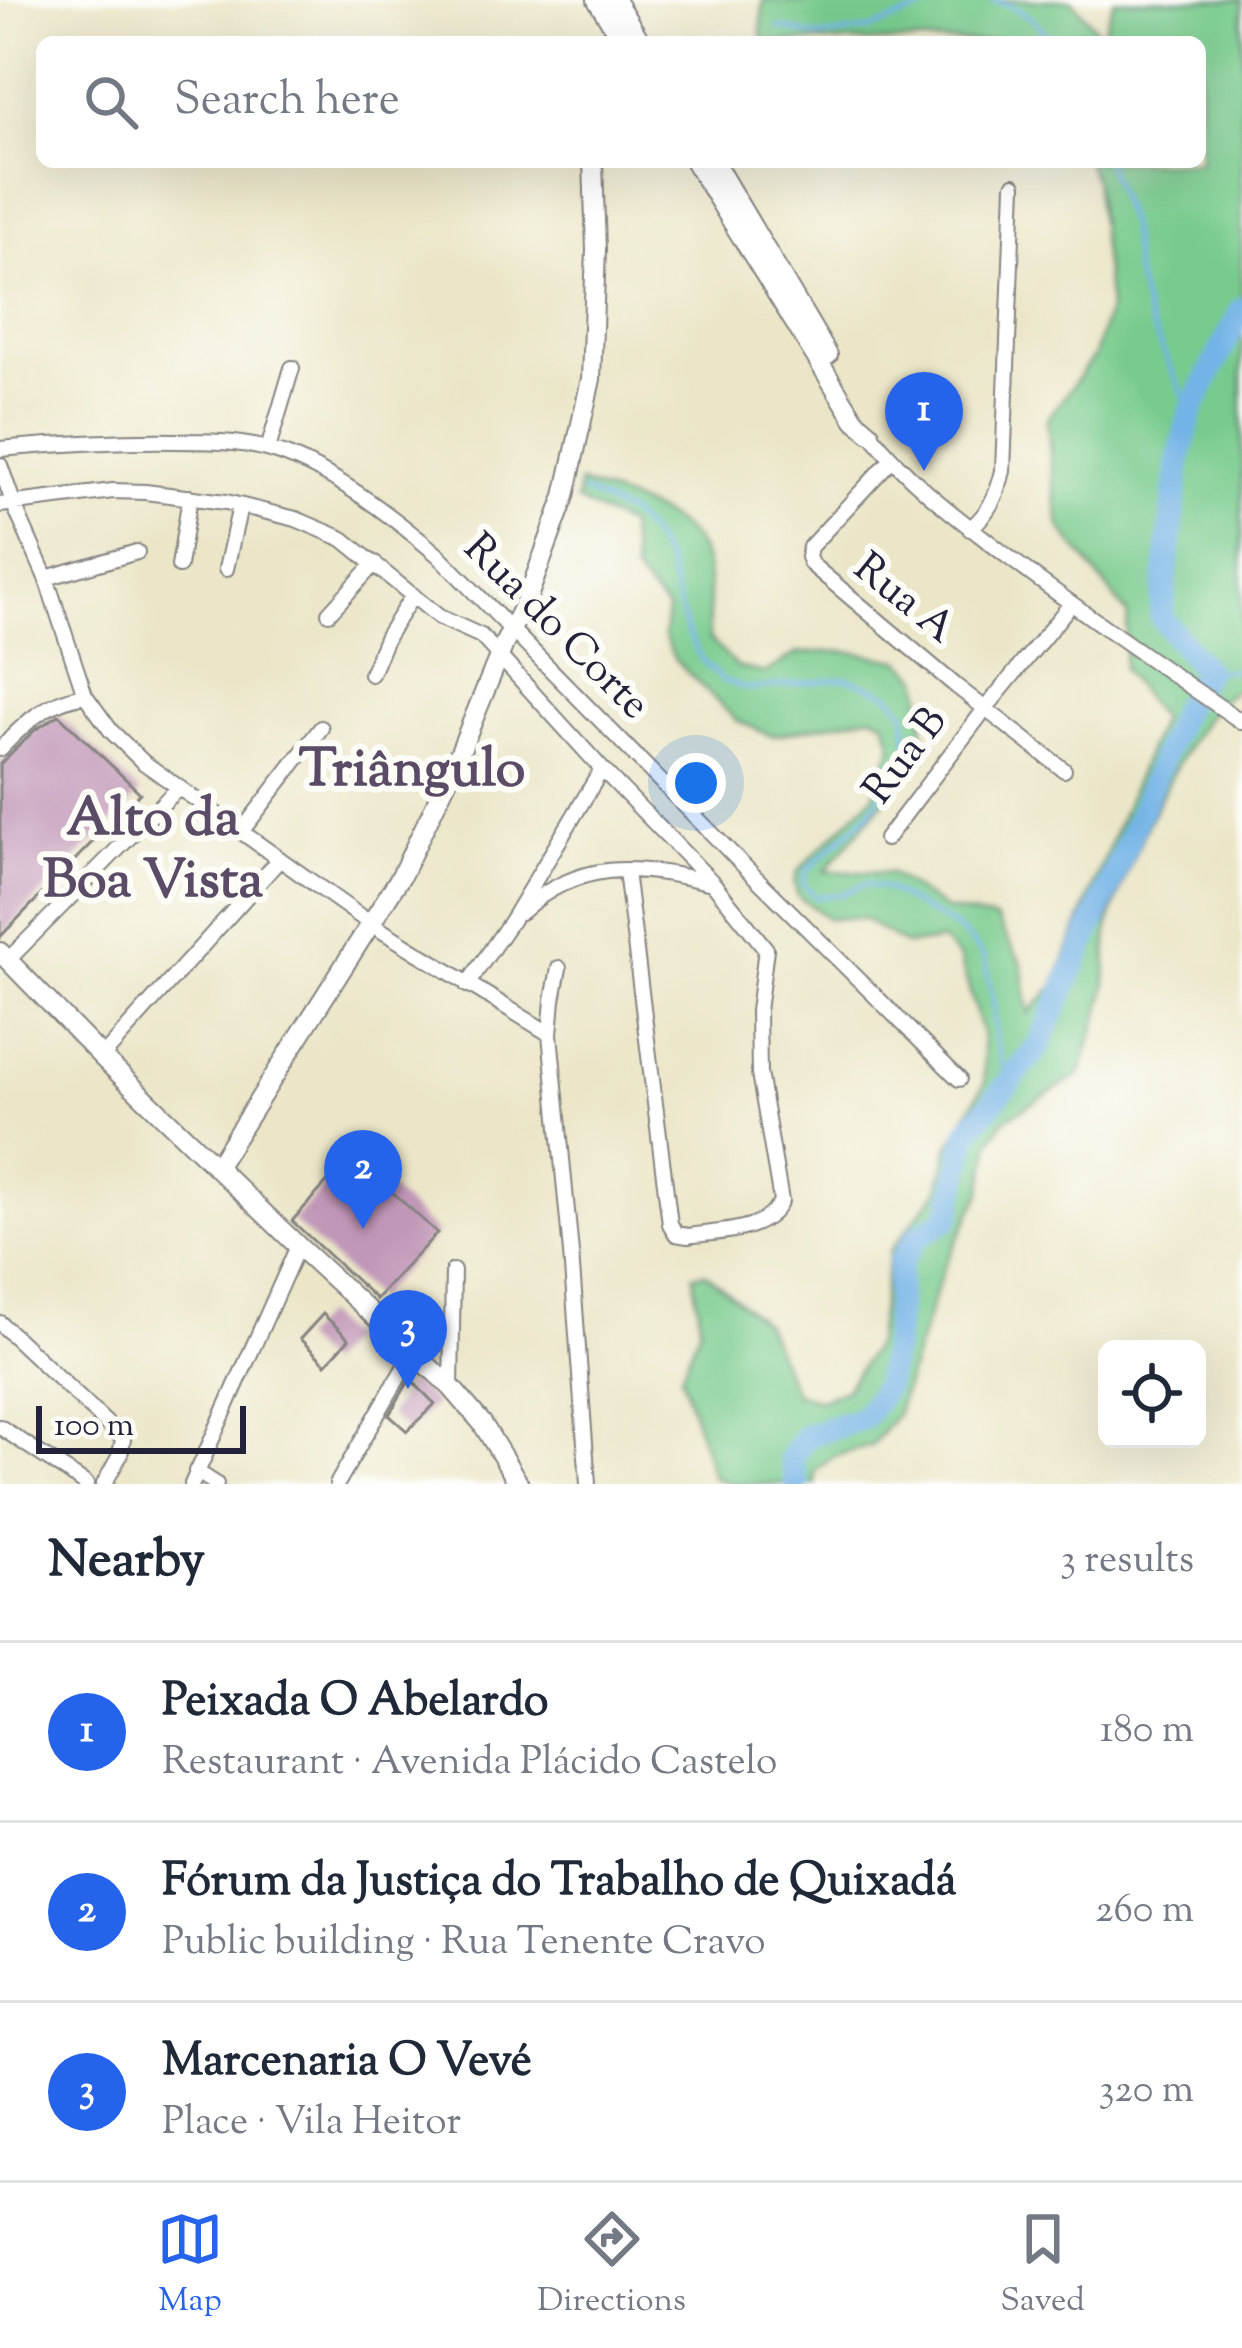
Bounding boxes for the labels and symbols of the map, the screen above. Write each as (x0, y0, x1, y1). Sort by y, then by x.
pin: 1 (885, 372, 963, 471)
street label: Rua do Corte (448, 521, 662, 735)
street label: Rua A (839, 540, 967, 660)
street label: Rua B (851, 696, 963, 818)
district label: Triângulo (299, 733, 525, 811)
your location (666, 753, 726, 813)
district label: Alto da Boa Vista (43, 782, 263, 922)
pin: 2 (324, 1130, 402, 1229)
pin: 3 (369, 1290, 447, 1389)
scale bar (36, 1400, 246, 1453)

